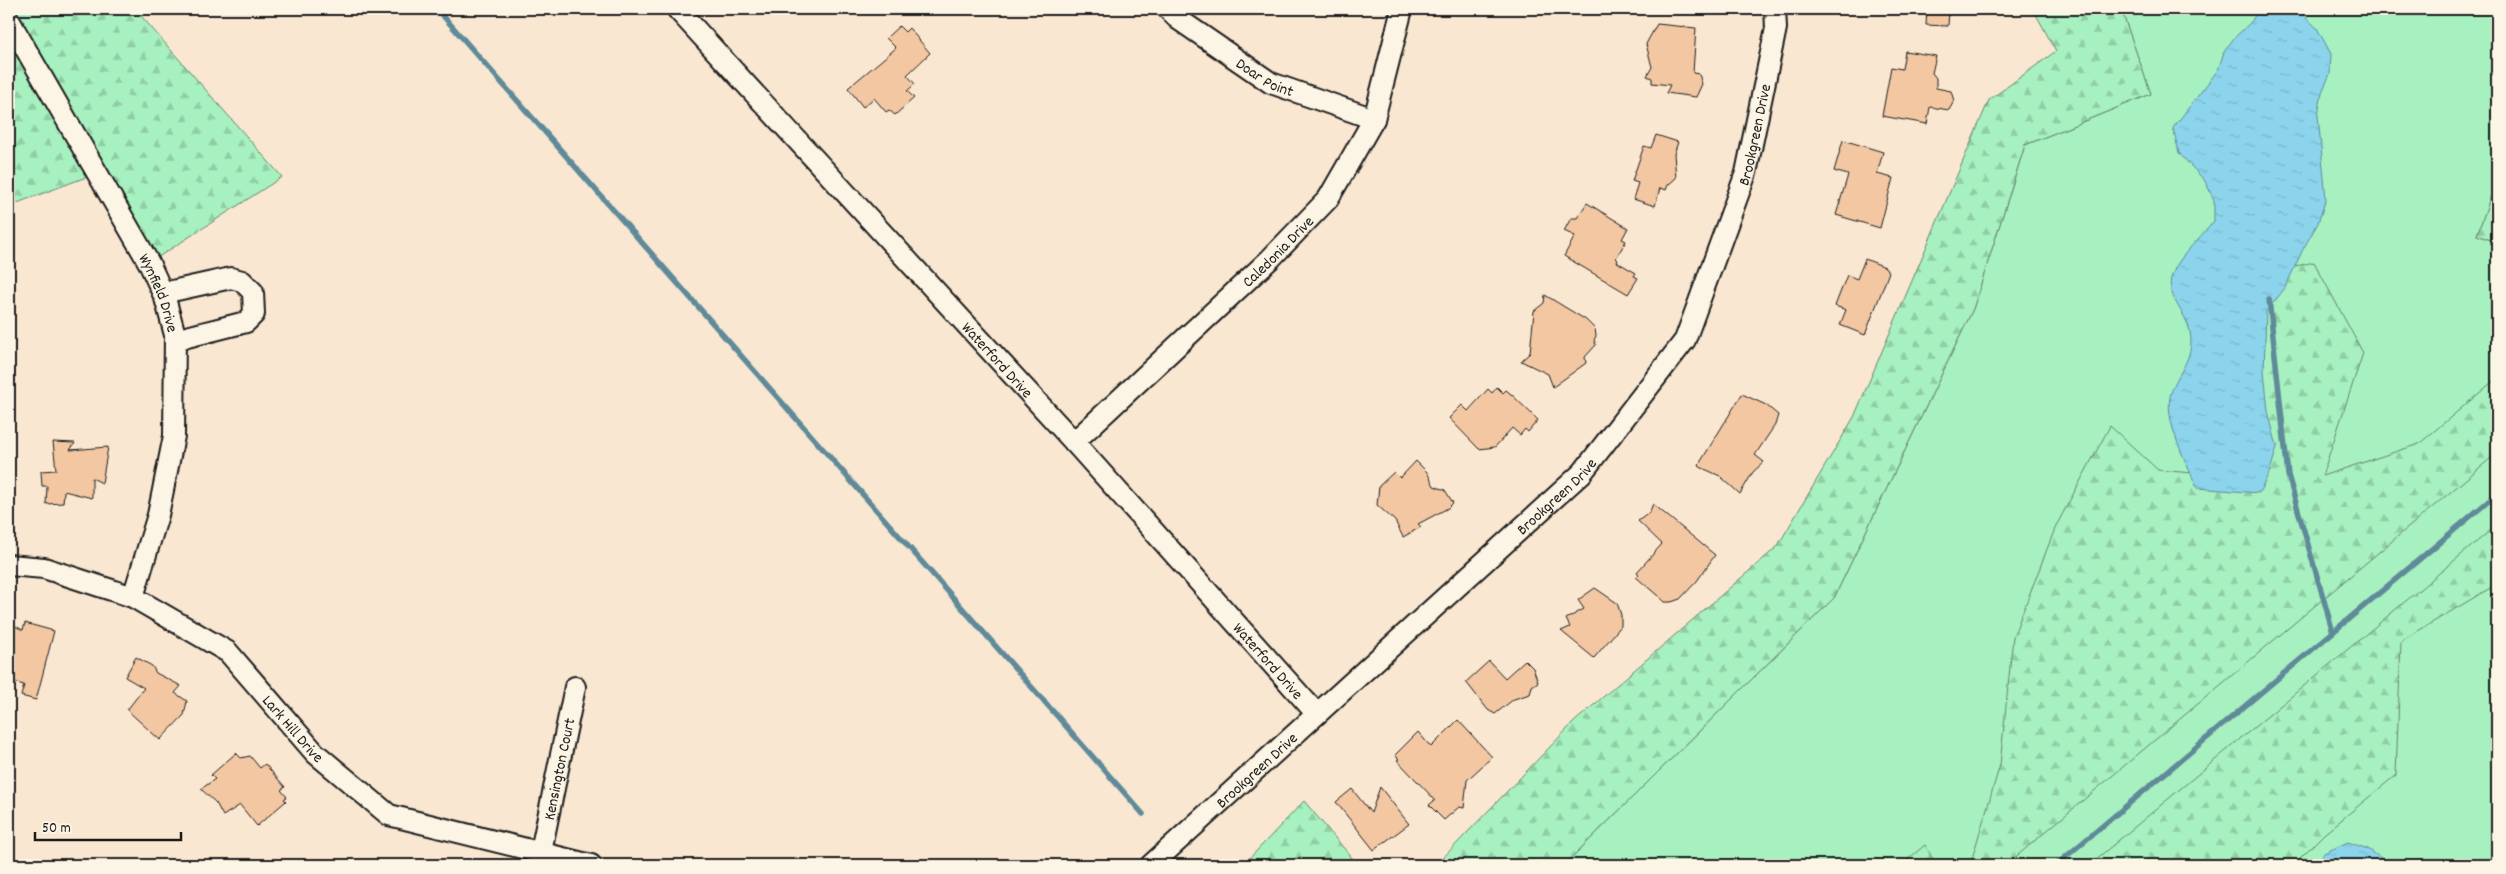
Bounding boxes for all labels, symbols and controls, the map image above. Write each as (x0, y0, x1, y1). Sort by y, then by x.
street label: Doar Point (1230, 53, 1296, 104)
street label: Brookgreen Drive (1733, 82, 1778, 189)
street label: Caledonia Drive (1238, 211, 1320, 294)
street label: Wynfield Drive (132, 250, 183, 335)
street label: Waterford Drive (955, 318, 1037, 404)
street label: Brookgreen Drive (1512, 454, 1604, 541)
street label: Waterford Drive (1226, 618, 1308, 705)
street label: Lark Hill Drive (256, 691, 328, 769)
street label: Kensington Court (539, 716, 582, 822)
street label: Brookgreen Drive (1212, 728, 1304, 815)
scale bar (35, 809, 181, 841)
text: 50 m (42, 818, 71, 840)

